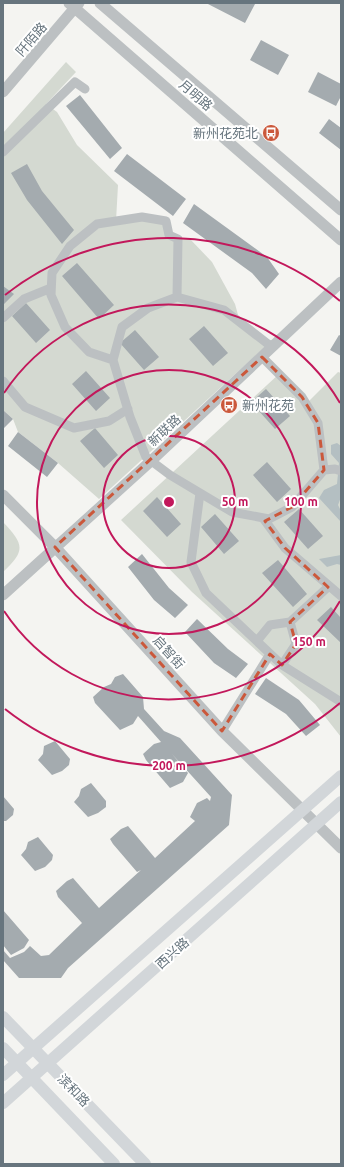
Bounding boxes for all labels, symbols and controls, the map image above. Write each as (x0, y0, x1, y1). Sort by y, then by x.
street label: 阡陌路 (13, 20, 49, 58)
street label: 月明路 (177, 77, 215, 113)
bus stop icon: 新州花苑北 (261, 123, 281, 143)
place label: 新州花苑北 (193, 126, 258, 140)
bus stop icon: 新州花苑 (219, 395, 239, 415)
place label: 新州花苑 (242, 398, 294, 412)
street label: 新联路 (145, 412, 183, 448)
centre of rings (162, 495, 176, 509)
text: 50 m (222, 495, 248, 508)
text: 100 m (284, 495, 318, 508)
street label: 启智街 (151, 633, 187, 671)
text: 150 m (292, 635, 326, 648)
text: 200 m (152, 759, 186, 772)
street label: 西兴路 (153, 935, 191, 971)
street label: 滨和路 (55, 1071, 93, 1109)

